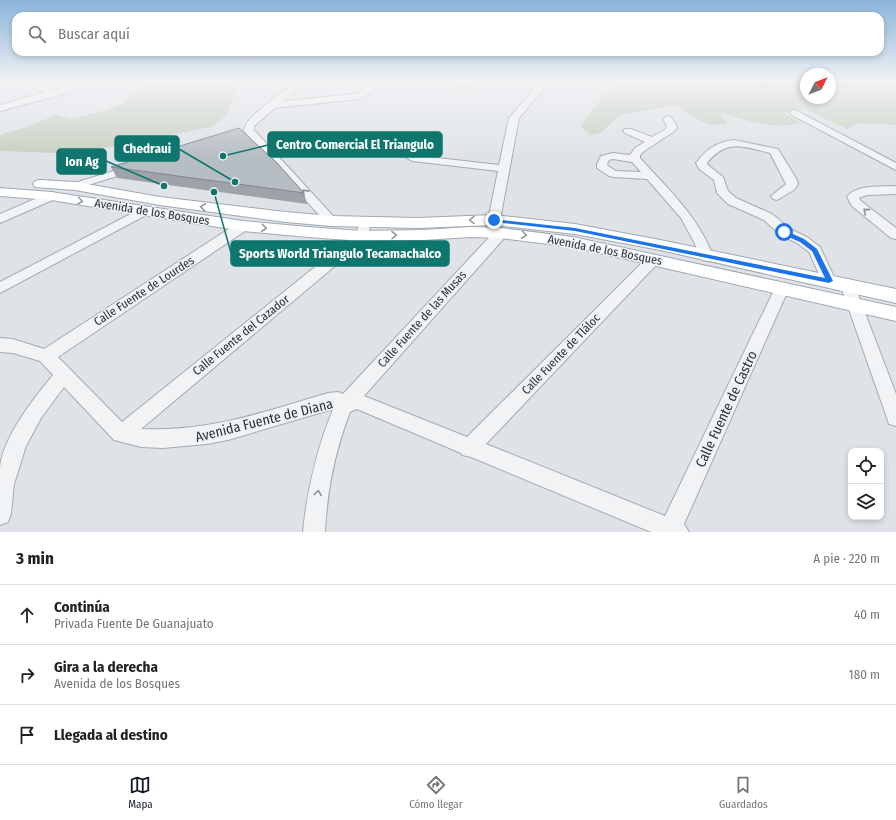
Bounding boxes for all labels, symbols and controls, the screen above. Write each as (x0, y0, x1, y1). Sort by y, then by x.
search box (12, 12, 884, 56)
icon: search (26, 23, 48, 45)
text: Buscar aquí (58, 25, 130, 43)
north arrow (800, 68, 836, 104)
callout: Centro Comercial El Triangulo (268, 132, 442, 157)
callout: Chedraui (115, 136, 179, 161)
text: Centro Comercial El Triangulo (276, 137, 434, 152)
text: Chedraui (123, 141, 171, 156)
callout: Ion Ag (57, 149, 106, 174)
text: Ion Ag (65, 154, 99, 169)
one-way arrow (303, 190, 310, 197)
one-way arrow (77, 196, 84, 205)
street label: Avenida de los Bosques (93, 196, 211, 228)
one-way arrow (200, 202, 206, 211)
one-way arrow (863, 209, 870, 216)
route end (485, 211, 503, 229)
one-way arrow (469, 216, 475, 225)
route start (775, 223, 793, 241)
one-way arrow (261, 224, 267, 233)
one-way arrow (521, 230, 527, 239)
one-way arrow (391, 231, 397, 239)
street label: Avenida de los Bosques (547, 232, 663, 268)
callout: Sports World Triangulo Tecamachalco (231, 241, 449, 266)
text: Sports World Triangulo Tecamachalco (239, 246, 441, 261)
street label: Calle Fuente de Lourdes (91, 253, 197, 329)
street label: Calle Fuente de las Musas (375, 268, 469, 370)
street label: Calle Fuente del Cazador (190, 291, 293, 378)
street label: Calle Fuente de Tláloc (519, 311, 603, 397)
street label: Calle Fuente de Castro (692, 348, 761, 470)
street label: Avenida Fuente de Diana (194, 395, 335, 446)
map controls (848, 448, 884, 520)
button: locate (848, 448, 884, 484)
button: layers (848, 484, 884, 520)
one-way arrow (313, 490, 322, 496)
text: 3 min (16, 548, 54, 569)
text: A pie · 220 m (813, 551, 880, 566)
text: Continúa (54, 598, 110, 616)
icon: ahead (16, 604, 38, 626)
text: 40 m (854, 607, 880, 622)
text: Privada Fuente De Guanajuato (54, 616, 214, 631)
text: Gira a la derecha (54, 658, 158, 676)
icon: right (16, 664, 38, 686)
text: 180 m (849, 667, 880, 682)
text: Avenida de los Bosques (54, 676, 180, 691)
icon: arrive (16, 724, 38, 746)
text: Llegada al destino (54, 726, 168, 744)
tab: Mapa (128, 774, 153, 811)
tab: Cómo llegar (409, 774, 463, 811)
tab: Guardados (719, 774, 768, 811)

